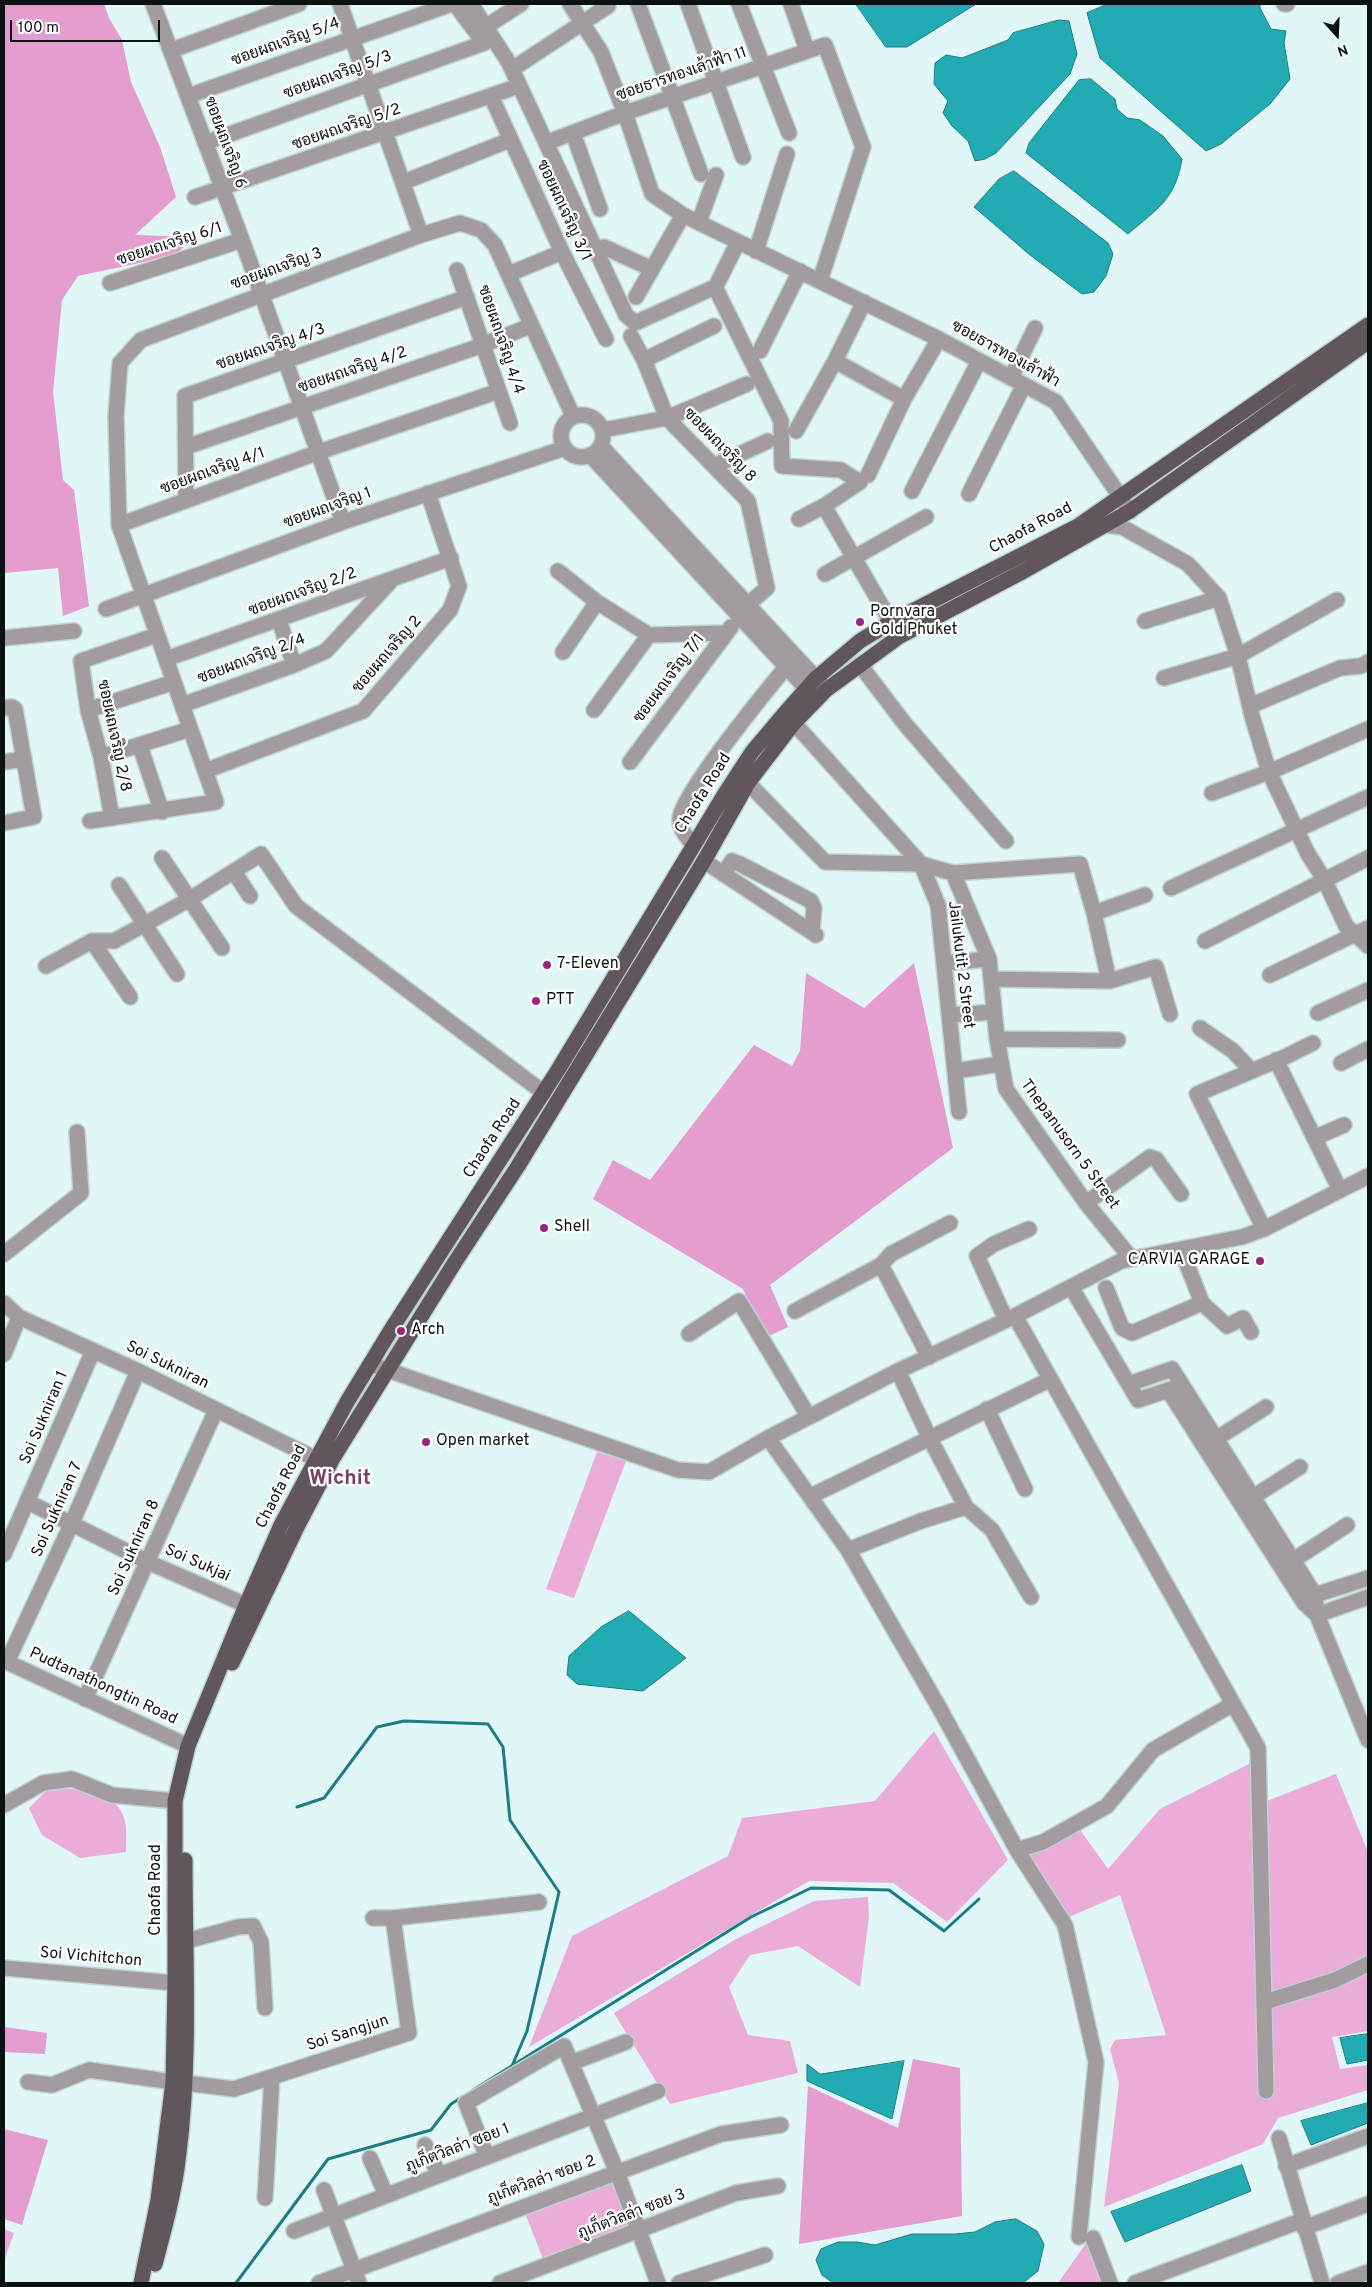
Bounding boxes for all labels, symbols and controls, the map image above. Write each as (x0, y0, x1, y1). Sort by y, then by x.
scale bar (12, 10, 162, 42)
north arrow (1312, 10, 1362, 60)
street label: ซอยผถเจริญ 5/4 (229, 14, 343, 72)
text: 100 m (18, 19, 59, 38)
text: N (1335, 40, 1350, 59)
street label: ซอยธารทองเล้าฟ้า 11 (614, 44, 750, 106)
street label: ซอยผถเจริญ 5/3 (281, 48, 395, 104)
street label: ซอยผถเจริญ 6 (199, 95, 249, 191)
street label: ซอยผถเจริญ 5/2 (290, 100, 404, 156)
street label: ซอยผถเจริญ 3/1 (531, 157, 595, 265)
street label: ซอยผถเจริญ 6/1 (115, 219, 225, 271)
street label: ซอยผถเจริญ 3 (229, 245, 325, 295)
street label: ซอยผถเจริญ 4/4 (472, 283, 528, 397)
street label: ซอยธารทองเล้าฟ้า (947, 317, 1063, 393)
street label: ซอยผถเจริญ 4/3 (214, 320, 328, 376)
street label: ซอยผถเจริญ 4/2 (296, 343, 410, 399)
street label: ซอยผถเจริญ 8 (679, 405, 759, 487)
street label: ซอยผถเจริญ 4/1 (158, 444, 268, 500)
street label: ซอยผถเจริญ 1 (281, 484, 375, 534)
street label: Chaofa Road (986, 499, 1076, 559)
street label: ซอยผถเจริญ 2/2 (246, 565, 360, 621)
place label: Pornvara Gold Phuket (870, 603, 957, 641)
street label: ซอยผถเจริญ 2 (349, 612, 427, 698)
marker: Pornvara Gold Phuket (854, 616, 866, 628)
street label: ซอยผถเจริญ 2/4 (195, 631, 309, 689)
street label: ซอยผถเจริญ 7/1 (630, 631, 710, 727)
street label: ซอยผถเจริญ 2/8 (92, 678, 134, 794)
street label: Chaofa Road (672, 750, 736, 838)
street label: Jailukutit 2 Street (943, 900, 977, 1030)
place label: 7-Eleven (557, 955, 619, 975)
marker: 7-Eleven (541, 959, 553, 971)
place label: PTT (546, 991, 575, 1011)
marker: PTT (530, 995, 542, 1007)
street label: Thepanusorn 5 Street (1015, 1076, 1123, 1214)
street label: Chaofa Road (460, 1095, 526, 1183)
place label: Shell (554, 1218, 590, 1238)
marker: Shell (538, 1222, 550, 1234)
place label: CARVIA GARAGE (1128, 1251, 1250, 1271)
marker: CARVIA GARAGE (1254, 1255, 1266, 1267)
place label: Arch (411, 1321, 445, 1341)
marker: Arch (395, 1325, 407, 1337)
street label: Soi Sukniran (122, 1338, 212, 1394)
street label: Soi Sukniran 1 (17, 1368, 73, 1468)
place label: Open market (436, 1432, 529, 1452)
marker: Open market (420, 1436, 432, 1448)
street label: Chaofa Road (253, 1442, 311, 1532)
street label: Soi Sukniran 7 (28, 1460, 88, 1560)
district label: Wichit (309, 1467, 371, 1493)
street label: Soi Sukniran 8 (105, 1497, 165, 1599)
street label: Soi Sukjai (161, 1541, 233, 1587)
street label: Pudtanathongtin Road (26, 1644, 180, 1730)
street label: Chaofa Road (147, 1844, 167, 1936)
street label: Soi Vichitchon (39, 1944, 143, 1972)
street label: Soi Sangjun (304, 2012, 392, 2056)
street label: ภูเก็ตวิลล่า ซอย 1 (403, 2120, 513, 2178)
street label: ภูเก็ตวิลล่า ซอย 2 (485, 2152, 599, 2210)
street label: ภูเก็ตวิลล่า ซอย 3 (575, 2186, 689, 2244)

